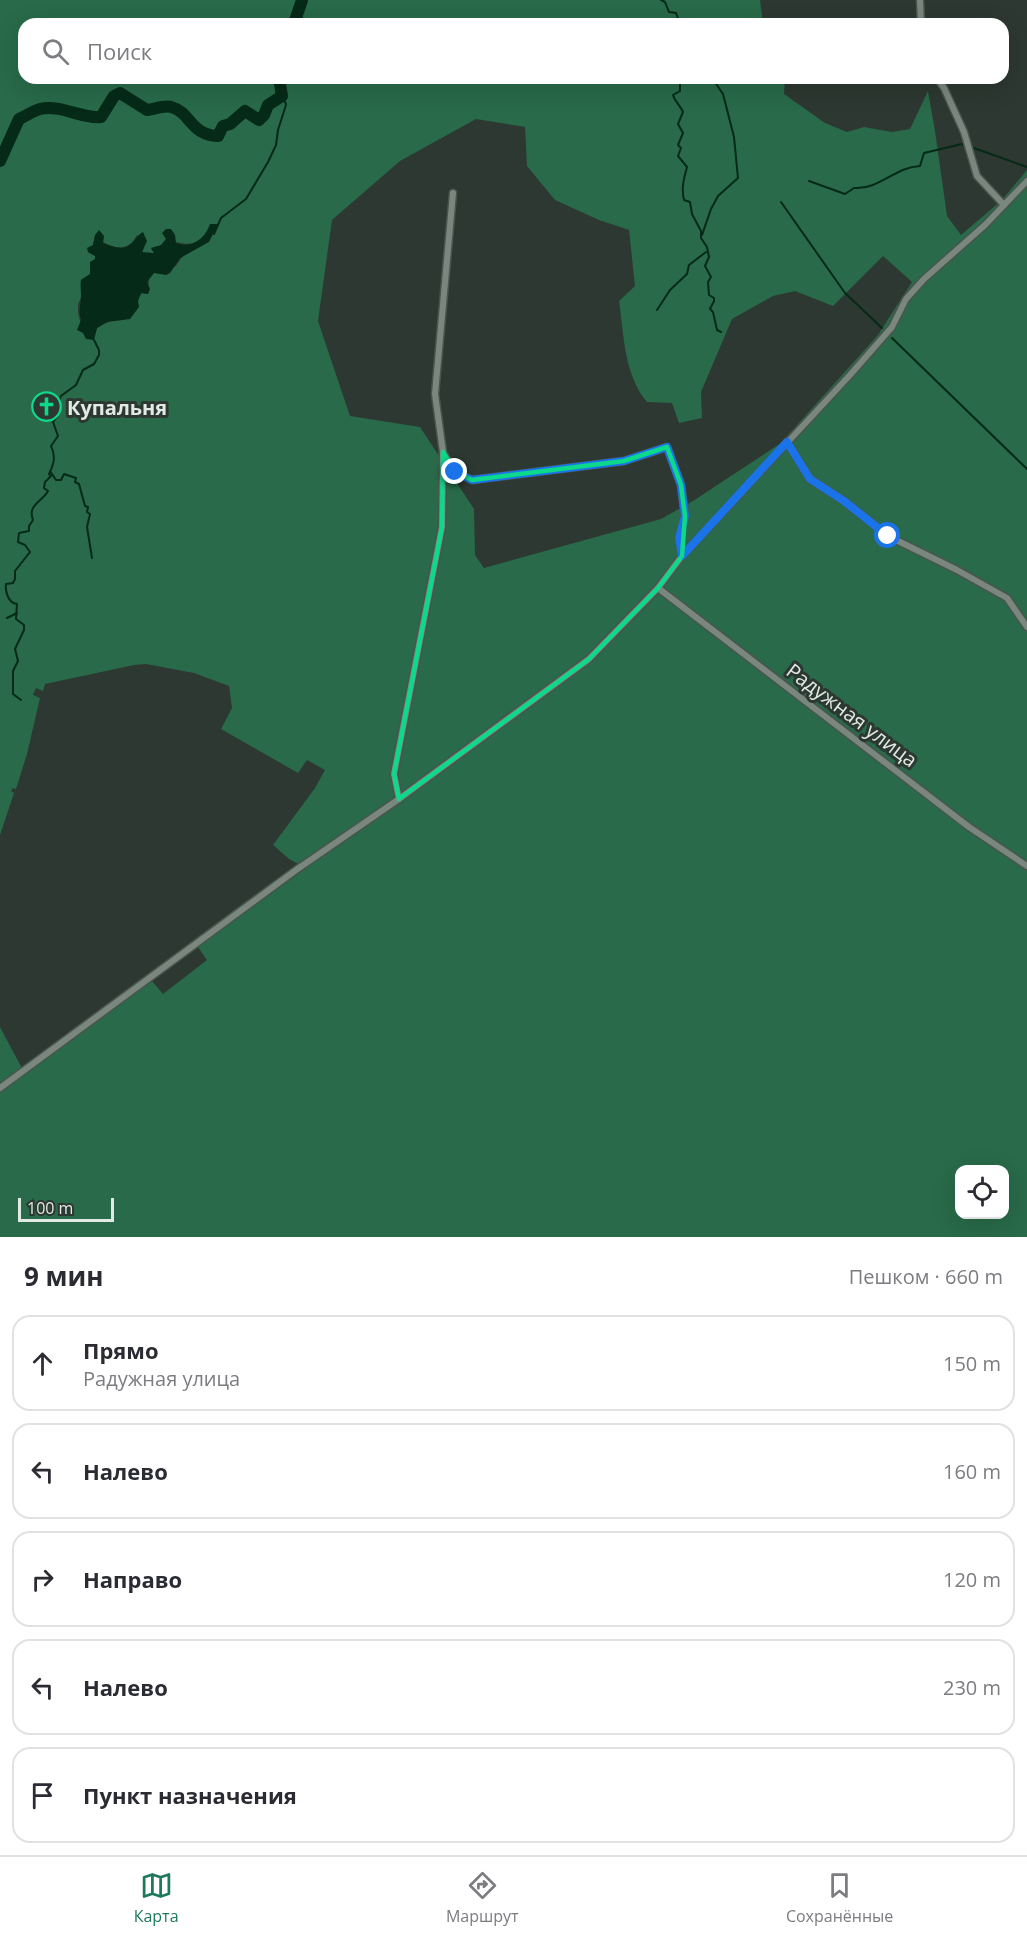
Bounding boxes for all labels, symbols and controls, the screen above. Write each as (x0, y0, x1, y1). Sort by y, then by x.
search box (18, 18, 1009, 84)
icon: search (39, 35, 72, 68)
text: Поиск (87, 36, 152, 66)
church icon: Купальня (30, 391, 62, 423)
place label: Купальня (67, 394, 167, 421)
route end (441, 458, 467, 484)
route start (874, 522, 900, 548)
street label: Радужная улица (781, 657, 923, 773)
map controls (955, 1165, 1009, 1219)
button: locate (955, 1165, 1009, 1219)
scale bar (18, 1195, 114, 1222)
text: 100 m (27, 1197, 73, 1219)
text: 9 мин (24, 1258, 104, 1294)
text: Пешком · 660 m (849, 1263, 1003, 1290)
text: Прямо (83, 1335, 159, 1365)
icon: ahead (26, 1347, 59, 1380)
text: 150 m (943, 1350, 1001, 1377)
text: Радужная улица (83, 1365, 240, 1392)
icon: left (26, 1455, 59, 1488)
text: Налево (83, 1456, 168, 1486)
text: 160 m (943, 1458, 1001, 1485)
icon: right (26, 1563, 59, 1596)
text: Направо (83, 1564, 182, 1594)
text: 120 m (943, 1566, 1001, 1593)
icon: left (26, 1671, 59, 1704)
text: Налево (83, 1672, 168, 1702)
text: 230 m (943, 1674, 1001, 1701)
icon: arrive (26, 1779, 59, 1812)
text: Пункт назначения (83, 1780, 297, 1810)
tab: Карта (134, 1869, 179, 1927)
tab: Маршрут (446, 1869, 519, 1927)
tab: Сохранённые (786, 1869, 893, 1927)

